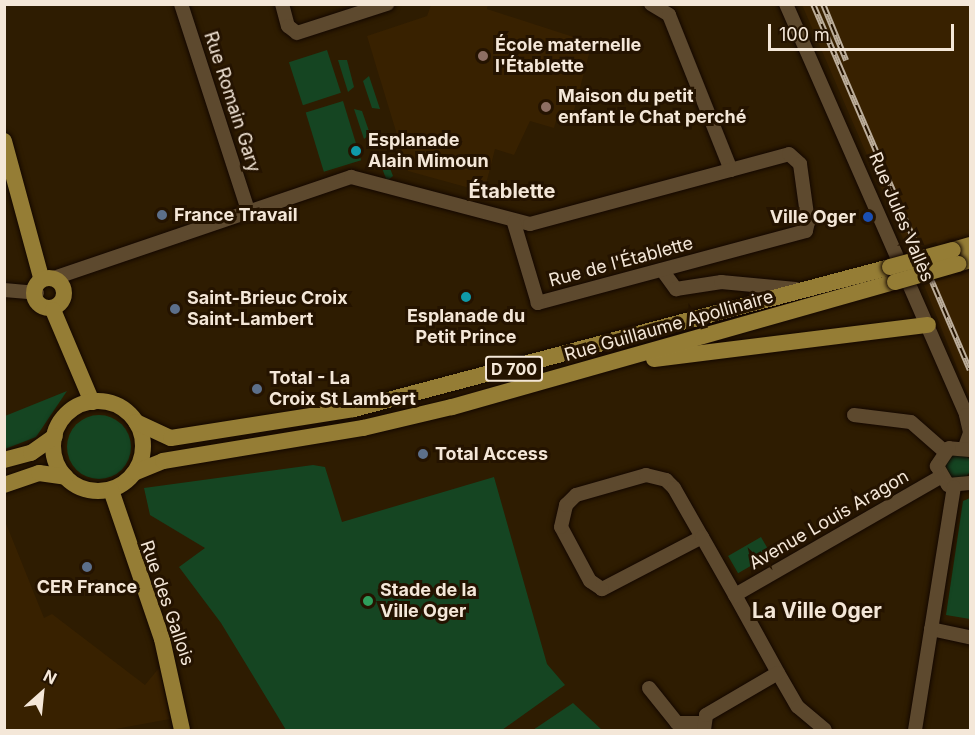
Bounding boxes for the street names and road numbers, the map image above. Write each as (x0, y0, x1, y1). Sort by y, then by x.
street label: Rue Romain Gary (199, 29, 265, 175)
street label: Rue Jules Vallès (864, 149, 938, 285)
street label: Rue de l'Établette (546, 232, 696, 292)
street label: Rue Guillaume Apollinaire (562, 286, 776, 366)
road number: D 700 (484, 356, 544, 382)
street label: Avenue Louis Aragon (745, 465, 913, 575)
street label: Rue des Gallois (136, 538, 198, 668)

